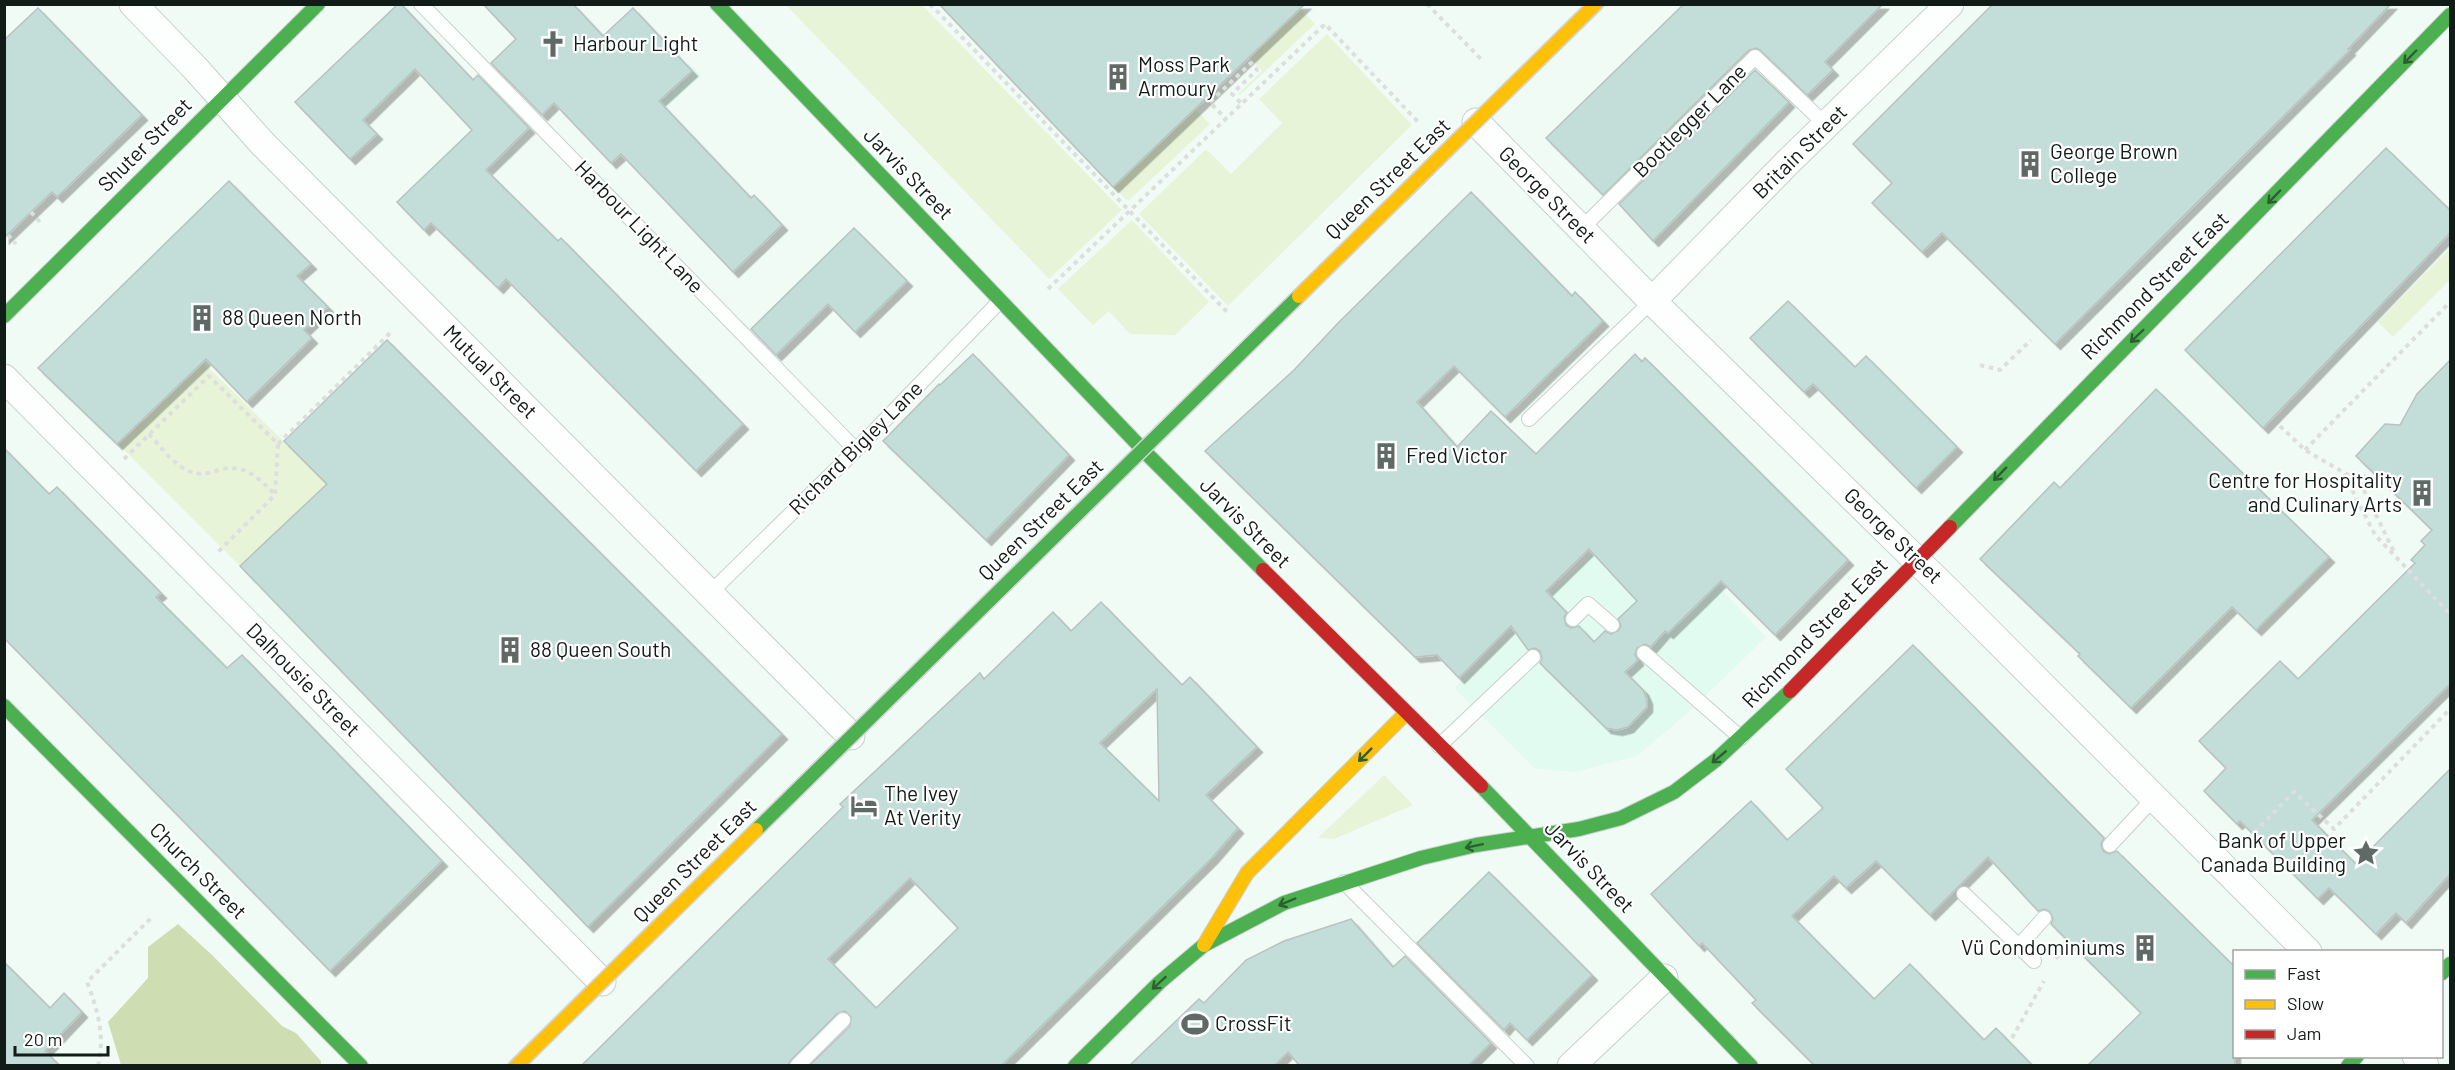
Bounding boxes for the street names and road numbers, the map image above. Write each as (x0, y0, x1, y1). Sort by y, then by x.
street label: Bootlegger Lane (1627, 58, 1751, 182)
street label: Shuter Street (92, 92, 196, 196)
street label: Britain Street (1747, 99, 1851, 203)
street label: Queen Street East (1319, 112, 1455, 244)
street label: Jarvis Street (859, 122, 959, 224)
street label: George Street (1494, 140, 1602, 248)
street label: Harbour Light Lane (570, 154, 710, 297)
street label: Richmond Street East (2075, 206, 2233, 364)
street label: Mutual Street (439, 319, 543, 423)
street label: Richard Bigley Lane (783, 375, 927, 519)
street label: Queen Street East (972, 453, 1108, 585)
street label: Jarvis Street (1195, 471, 1297, 573)
street label: George Street (1840, 482, 1948, 588)
street label: Richmond Street East (1736, 552, 1892, 712)
street label: Dalhousie Street (242, 617, 366, 741)
street label: Queen Street East (627, 793, 761, 927)
street label: Jarvis Street (1540, 815, 1640, 917)
street label: Church Street (145, 816, 253, 924)

